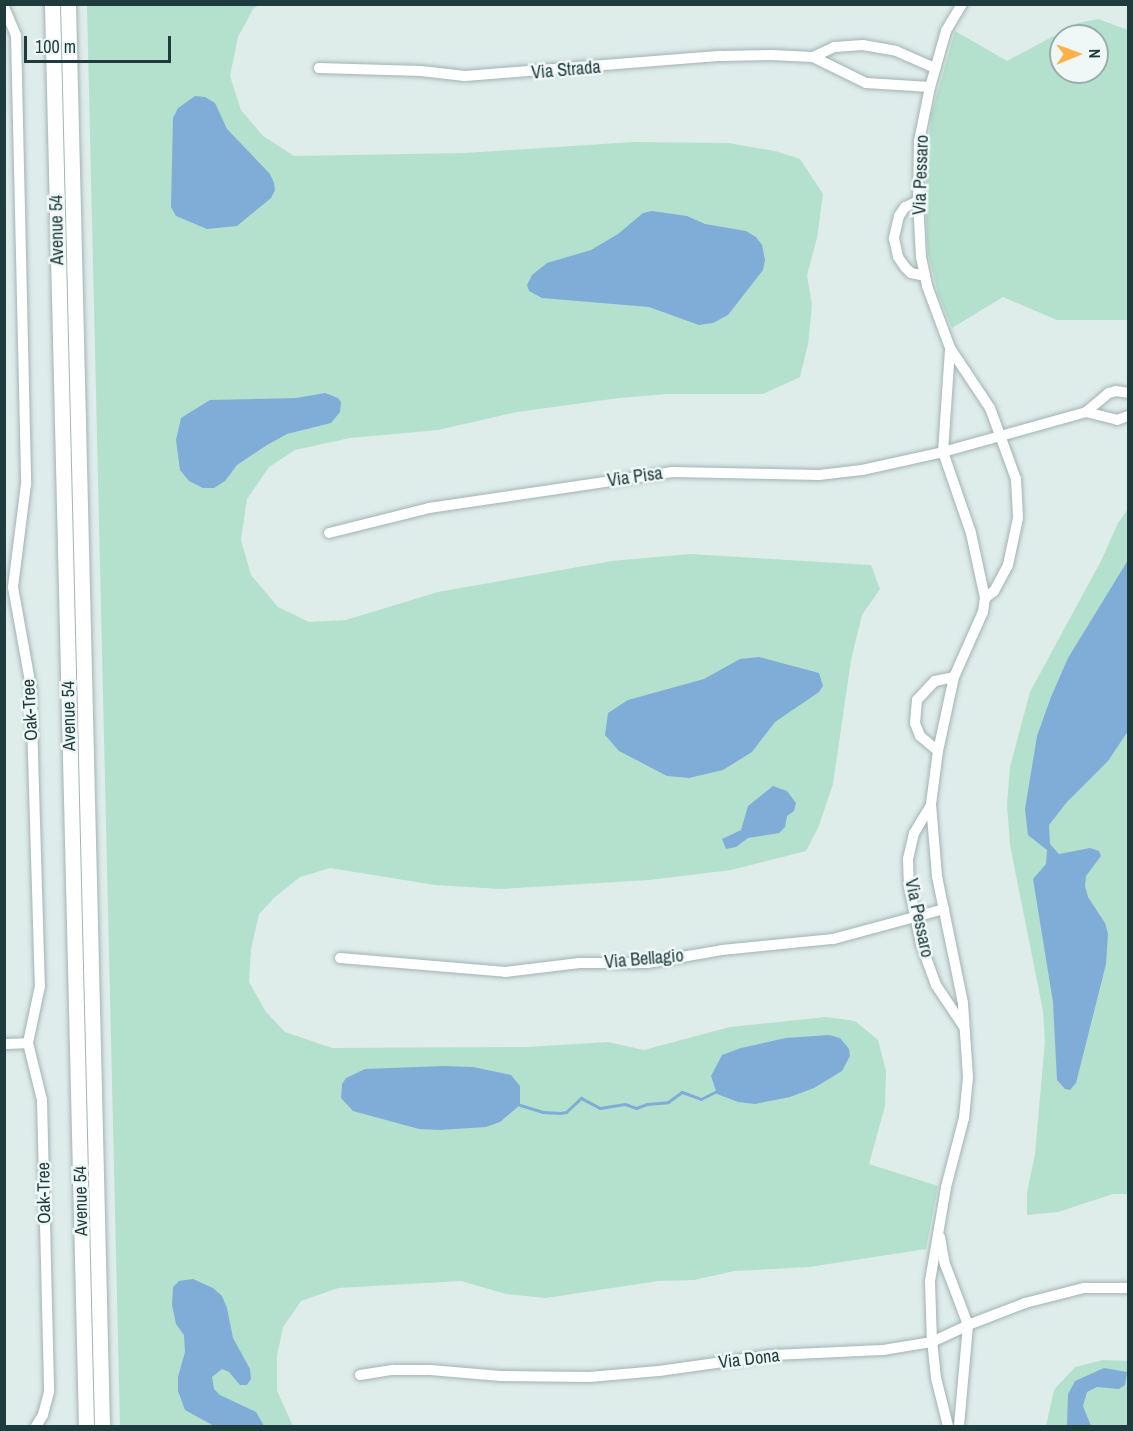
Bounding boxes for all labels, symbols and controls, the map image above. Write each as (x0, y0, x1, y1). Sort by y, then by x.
scale bar (27, 24, 174, 62)
north arrow (1049, 24, 1109, 84)
text: 100 m (35, 34, 76, 59)
text: N (1084, 49, 1106, 59)
street label: Via Strada (530, 56, 602, 84)
street label: Via Pessaro (909, 135, 933, 215)
street label: Avenue 54 (46, 195, 68, 265)
street label: Via Pisa (606, 462, 664, 492)
street label: Oak-Tree (18, 679, 42, 741)
street label: Avenue 54 (58, 681, 80, 751)
street label: Via Pessaro (900, 877, 938, 959)
street label: Via Bellagio (604, 945, 684, 973)
street label: Oak-Tree (33, 1162, 55, 1224)
street label: Avenue 54 (70, 1166, 92, 1236)
street label: Via Dona (717, 1345, 781, 1373)

